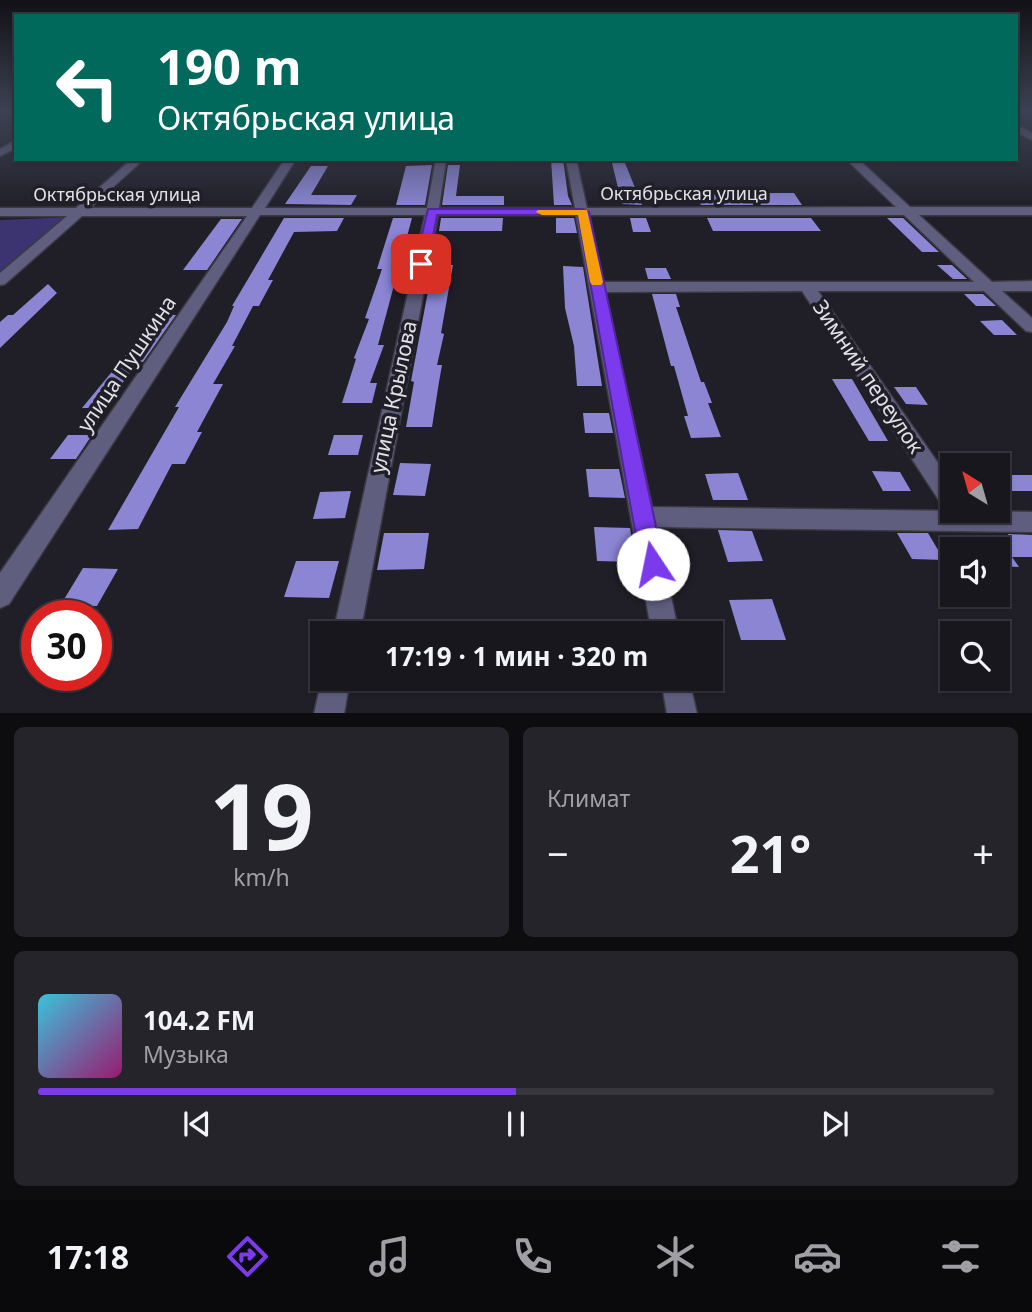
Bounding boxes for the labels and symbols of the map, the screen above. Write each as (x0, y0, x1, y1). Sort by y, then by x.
street label: Октябрьская улица (600, 181, 768, 205)
street label: Октябрьская улица (33, 182, 201, 206)
pin (391, 234, 451, 294)
street label: улица Пушкина (70, 290, 182, 437)
street label: Зимний переулок (807, 294, 931, 459)
street label: улица Крылова (363, 318, 423, 476)
north arrow (940, 453, 1010, 523)
position arrow (616, 527, 690, 601)
speed limit sign: 30 (21, 600, 112, 691)

